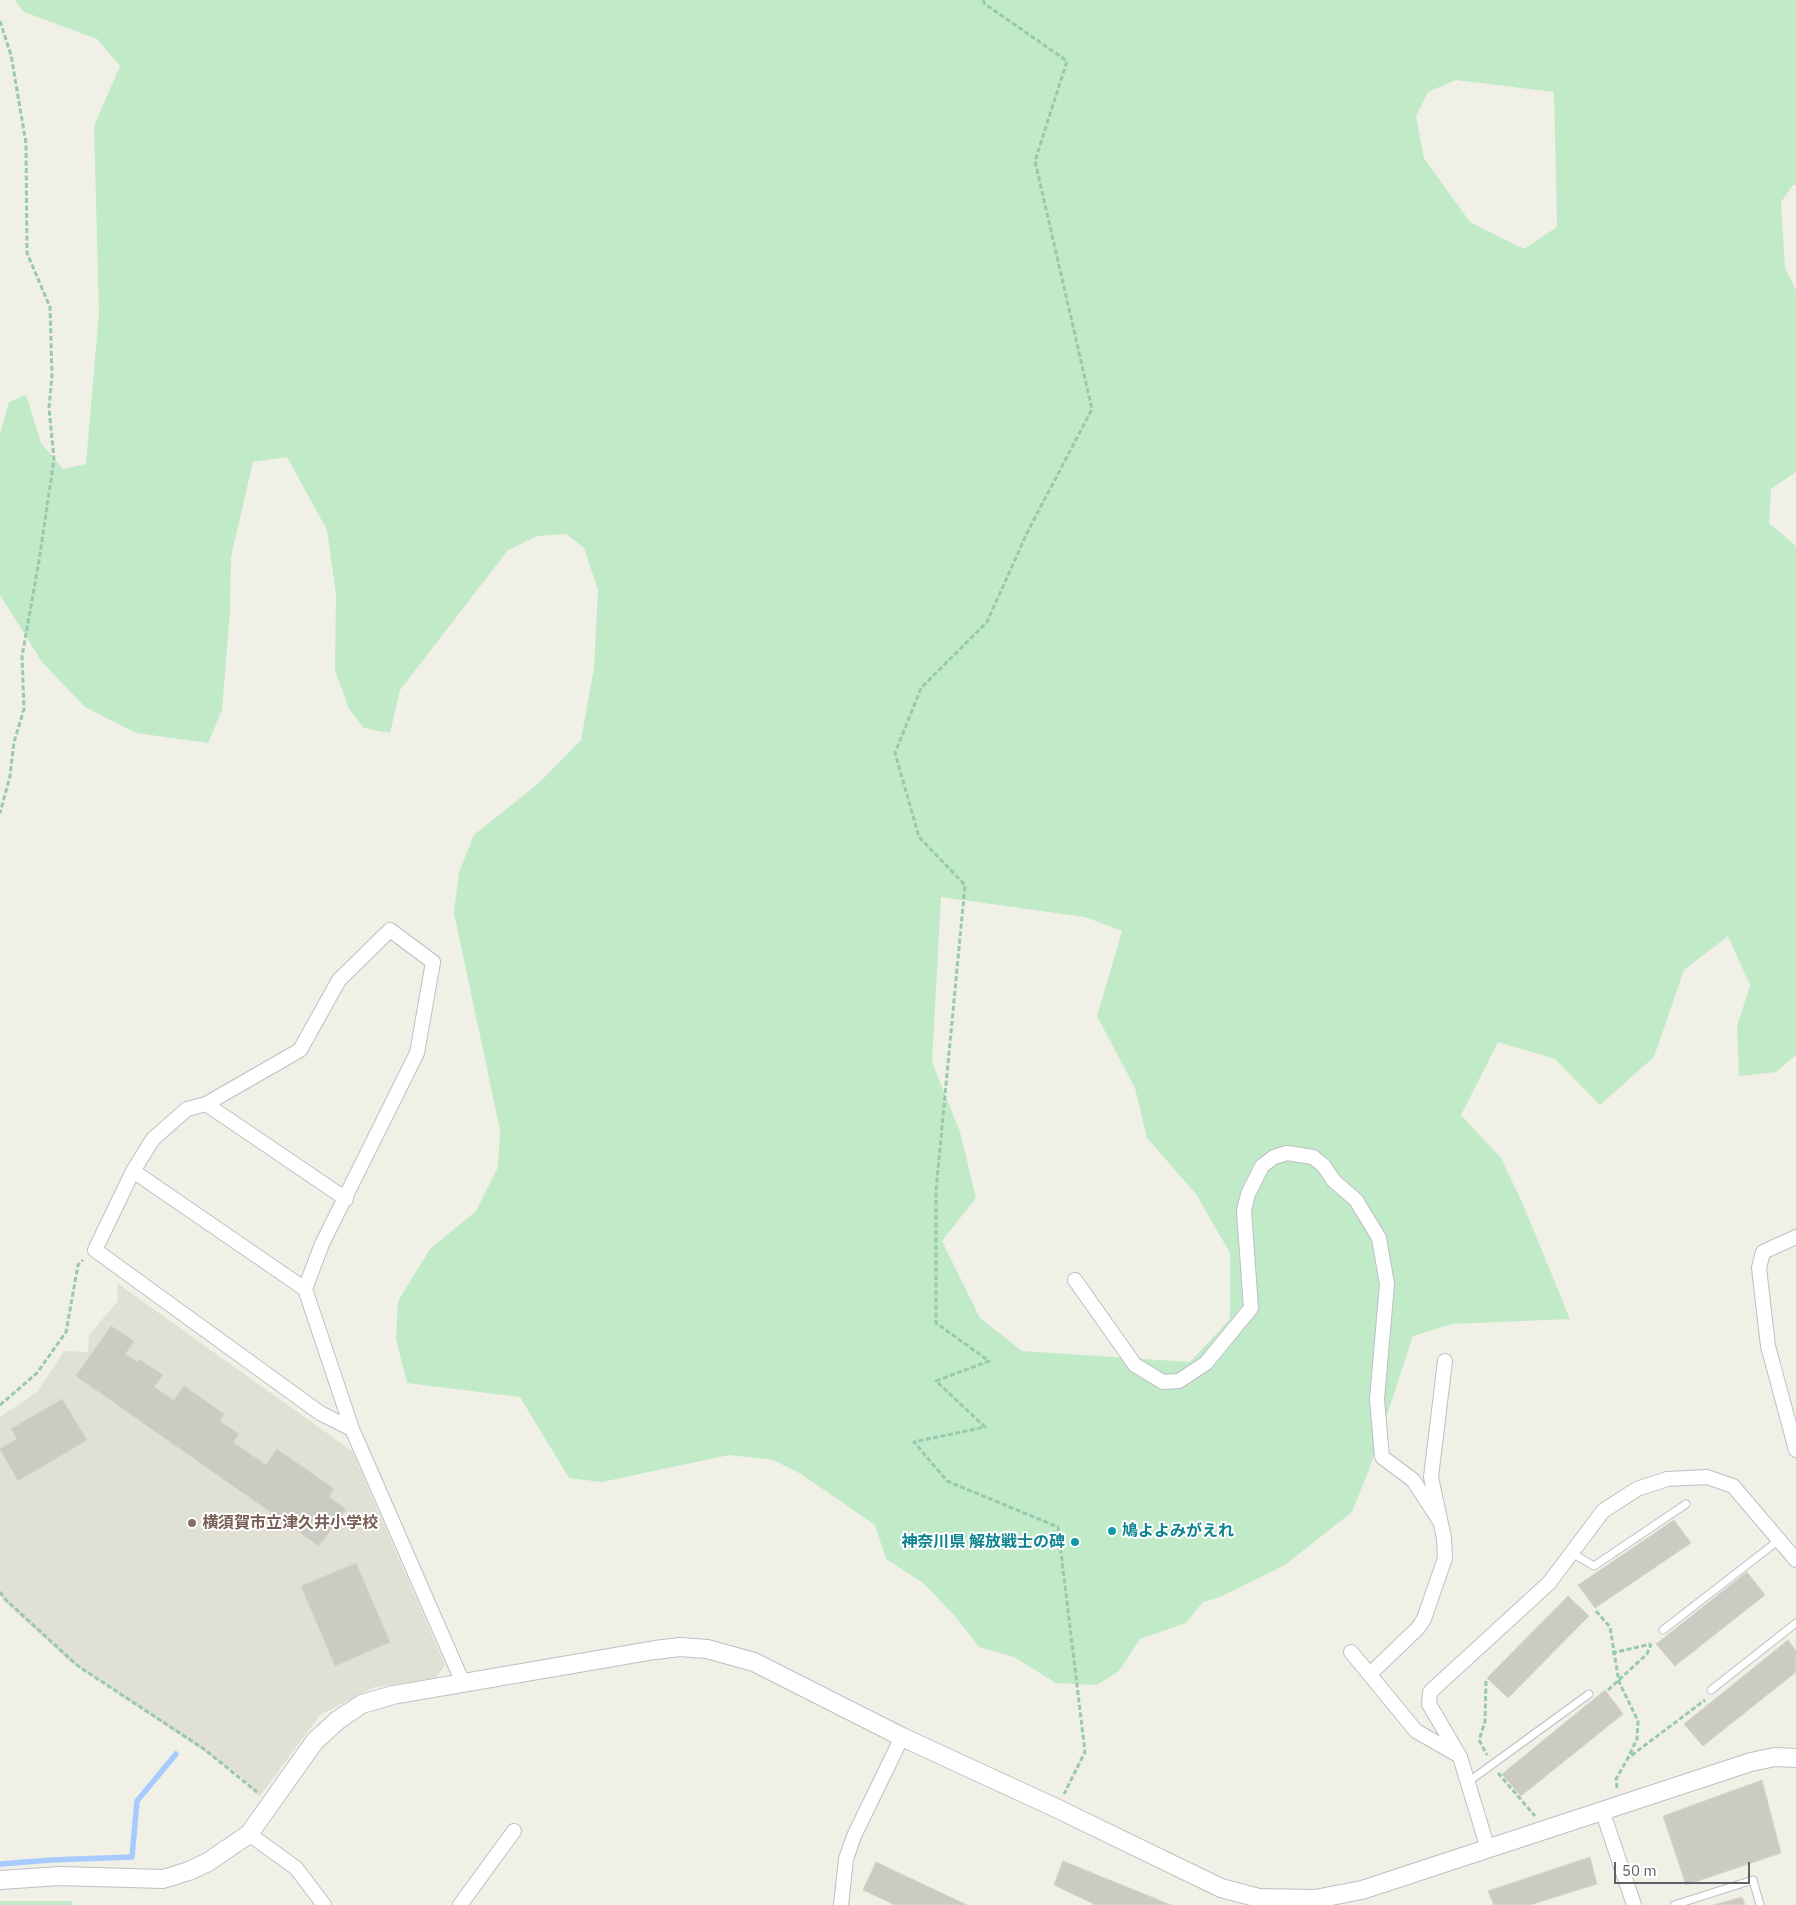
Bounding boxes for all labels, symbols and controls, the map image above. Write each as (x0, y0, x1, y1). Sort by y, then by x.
place label: 横須賀市立津久井小学校 (202, 1513, 378, 1533)
marker: 横須賀市立津久井小学校 (186, 1517, 198, 1529)
place label: 鳩よよみがえれ (1122, 1521, 1234, 1541)
marker: 鳩よよみがえれ (1106, 1525, 1118, 1537)
place label: 神奈川県 解放戦士の碑 (901, 1532, 1065, 1552)
marker: 神奈川県 解放戦士の碑 (1069, 1536, 1081, 1548)
scale bar (1616, 1852, 1752, 1884)
text: 50 m (1622, 1861, 1657, 1880)

